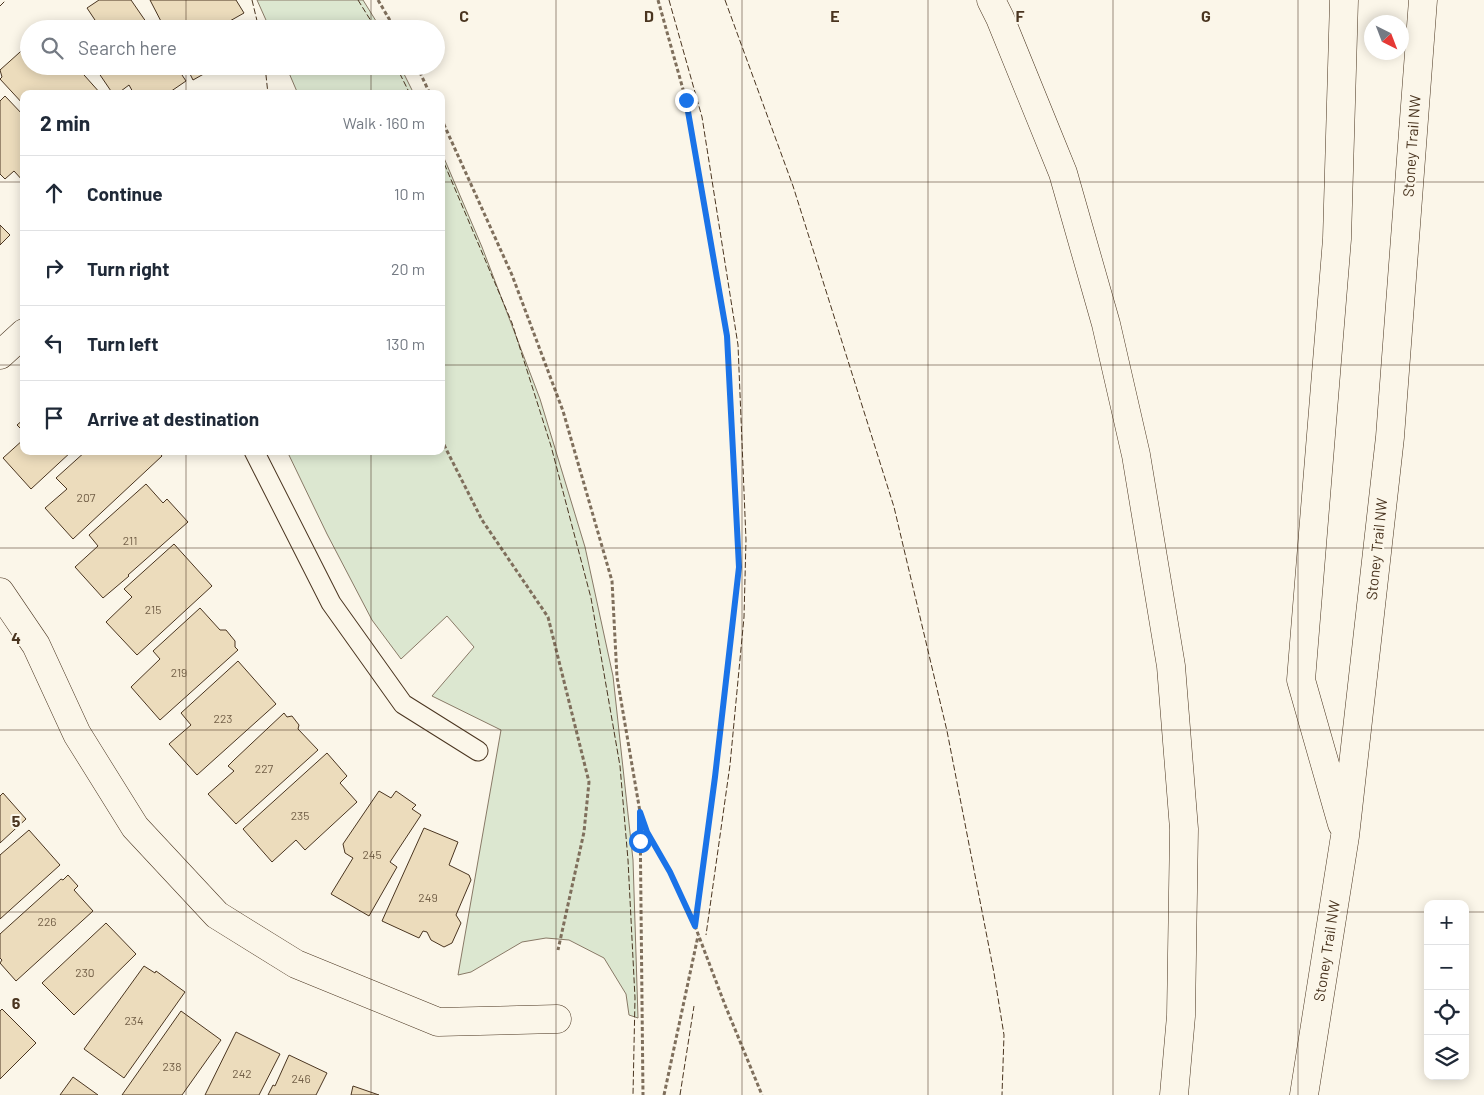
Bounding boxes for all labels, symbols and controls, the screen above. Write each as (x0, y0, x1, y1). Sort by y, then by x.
text: C (459, 6, 469, 25)
text: D (644, 6, 654, 25)
text: E (830, 6, 840, 25)
text: F (1016, 6, 1025, 25)
text: G (1201, 6, 1211, 25)
north arrow (1364, 15, 1409, 60)
search box (20, 20, 445, 75)
icon: search (38, 34, 66, 62)
text: Search here (78, 36, 177, 59)
route end (675, 89, 698, 112)
street label: Stoney Trail NW (1398, 94, 1424, 198)
text: 2 min (40, 110, 90, 135)
text: Walk · 160 m (343, 113, 425, 132)
icon: ahead (40, 179, 68, 207)
text: Continue (87, 182, 163, 205)
text: 10 m (394, 184, 425, 203)
icon: right (40, 254, 68, 282)
text: Turn right (87, 257, 169, 280)
text: 20 m (391, 259, 425, 278)
icon: left (40, 329, 68, 357)
text: Turn left (87, 332, 158, 355)
text: 130 m (386, 334, 425, 353)
icon: arrive (40, 404, 68, 432)
text: Arrive at destination (87, 407, 259, 430)
house number: 207 (77, 490, 96, 504)
street label: Stoney Trail NW (1362, 497, 1390, 601)
house number: 211 (123, 533, 137, 547)
house number: 215 (145, 602, 161, 616)
text: 4 (11, 628, 21, 647)
house number: 219 (171, 665, 187, 679)
house number: 223 (214, 711, 232, 725)
house number: 227 (255, 761, 274, 775)
house number: 235 (291, 808, 309, 822)
text: 5 (12, 811, 21, 830)
route start (629, 830, 652, 853)
house number: 245 (362, 847, 382, 861)
house number: 249 (418, 890, 438, 904)
street label: Stoney Trail NW (1309, 899, 1343, 1003)
map controls (1424, 900, 1469, 1080)
button: + (1424, 900, 1469, 945)
house number: 226 (37, 914, 57, 928)
button: − (1424, 945, 1469, 990)
house number: 230 (75, 965, 95, 979)
button: locate (1424, 990, 1469, 1035)
text: 6 (12, 993, 21, 1012)
house number: 234 (124, 1013, 144, 1027)
button: layers (1424, 1035, 1469, 1080)
house number: 238 (163, 1059, 181, 1073)
house number: 242 (232, 1066, 252, 1080)
house number: 246 (291, 1071, 311, 1085)

